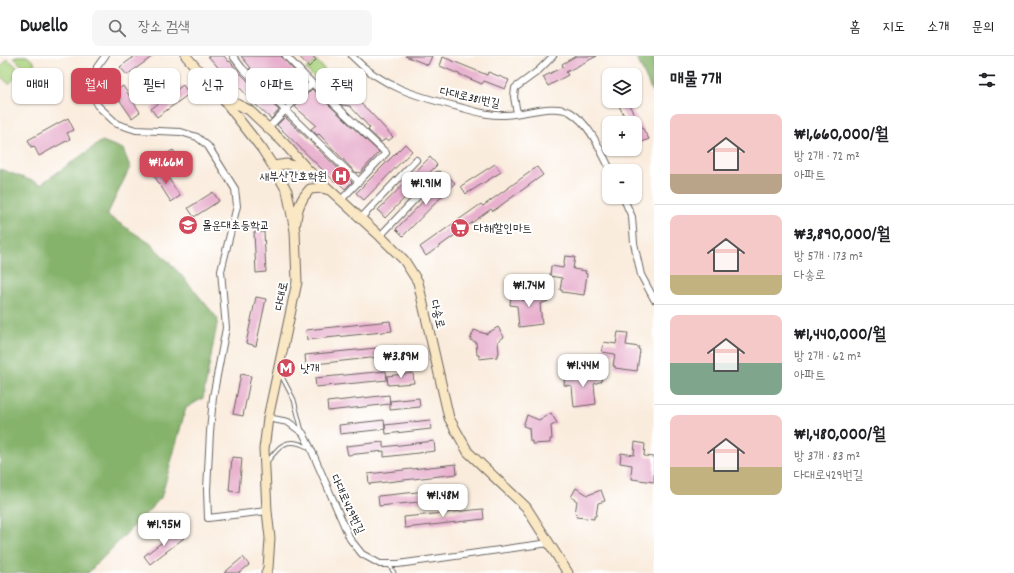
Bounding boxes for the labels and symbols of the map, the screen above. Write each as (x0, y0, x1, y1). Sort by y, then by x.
street label: 다대로381번길 (438, 84, 502, 113)
pin: ₩1.66M (133, 151, 199, 185)
hospital icon: 새부산간호학원 (330, 165, 352, 187)
place label: 새부산간호학원 (259, 169, 327, 186)
pin: ₩1.91M (393, 172, 459, 206)
school or university icon: 몰운대초등학교 (177, 214, 199, 236)
supermarket icon: 다해할인마트 (449, 217, 471, 239)
place label: 몰운대초등학교 (202, 218, 270, 235)
place label: 다해할인마트 (474, 221, 532, 238)
pin: ₩1.74M (496, 274, 562, 308)
street label: 다대로 (271, 280, 294, 312)
street label: 다송로 (425, 298, 448, 330)
pin: ₩3.89M (368, 345, 434, 379)
pin: ₩1.44M (550, 354, 616, 388)
metro station icon: 낫개 (275, 357, 297, 379)
place label: 낫개 (300, 361, 319, 378)
street label: 다대로429번길 (325, 472, 368, 538)
pin: ₩1.48M (410, 484, 476, 518)
pin: ₩1.95M (131, 513, 197, 547)

